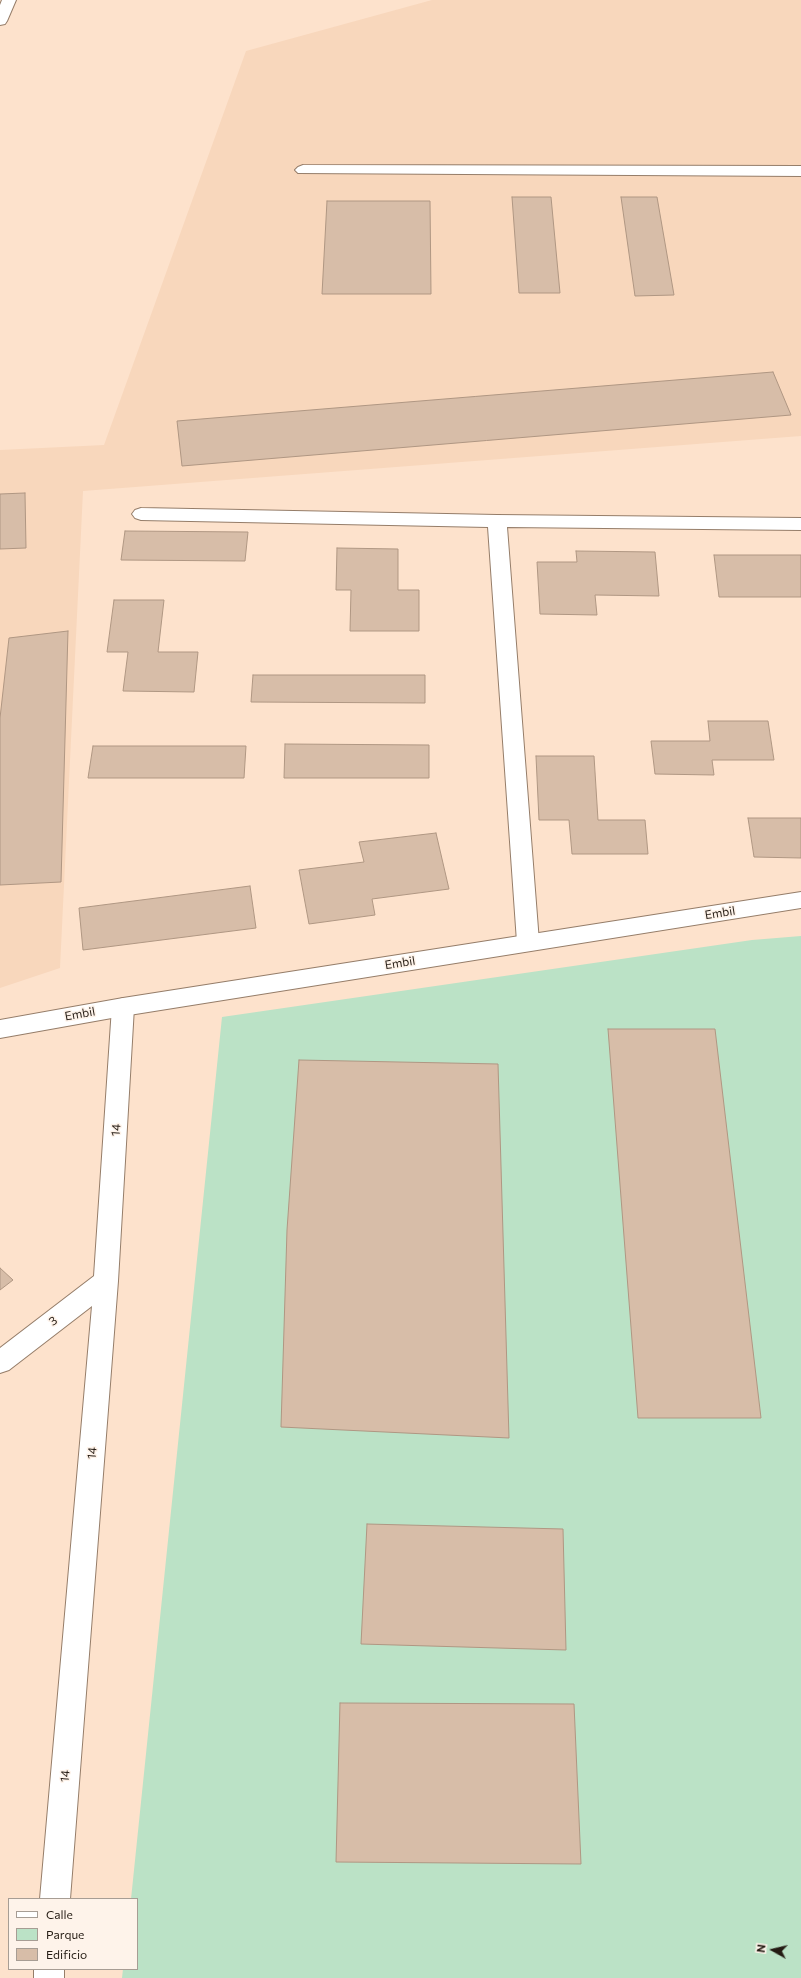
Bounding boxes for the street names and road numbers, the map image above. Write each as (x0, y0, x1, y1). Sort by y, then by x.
street label: Embil (704, 903, 736, 923)
street label: Embil (384, 953, 416, 973)
street label: Embil (64, 1004, 96, 1024)
street label: 14 (108, 1123, 124, 1137)
street label: 3 (46, 1313, 60, 1329)
street label: 14 (84, 1446, 100, 1460)
street label: 14 (57, 1769, 73, 1783)

